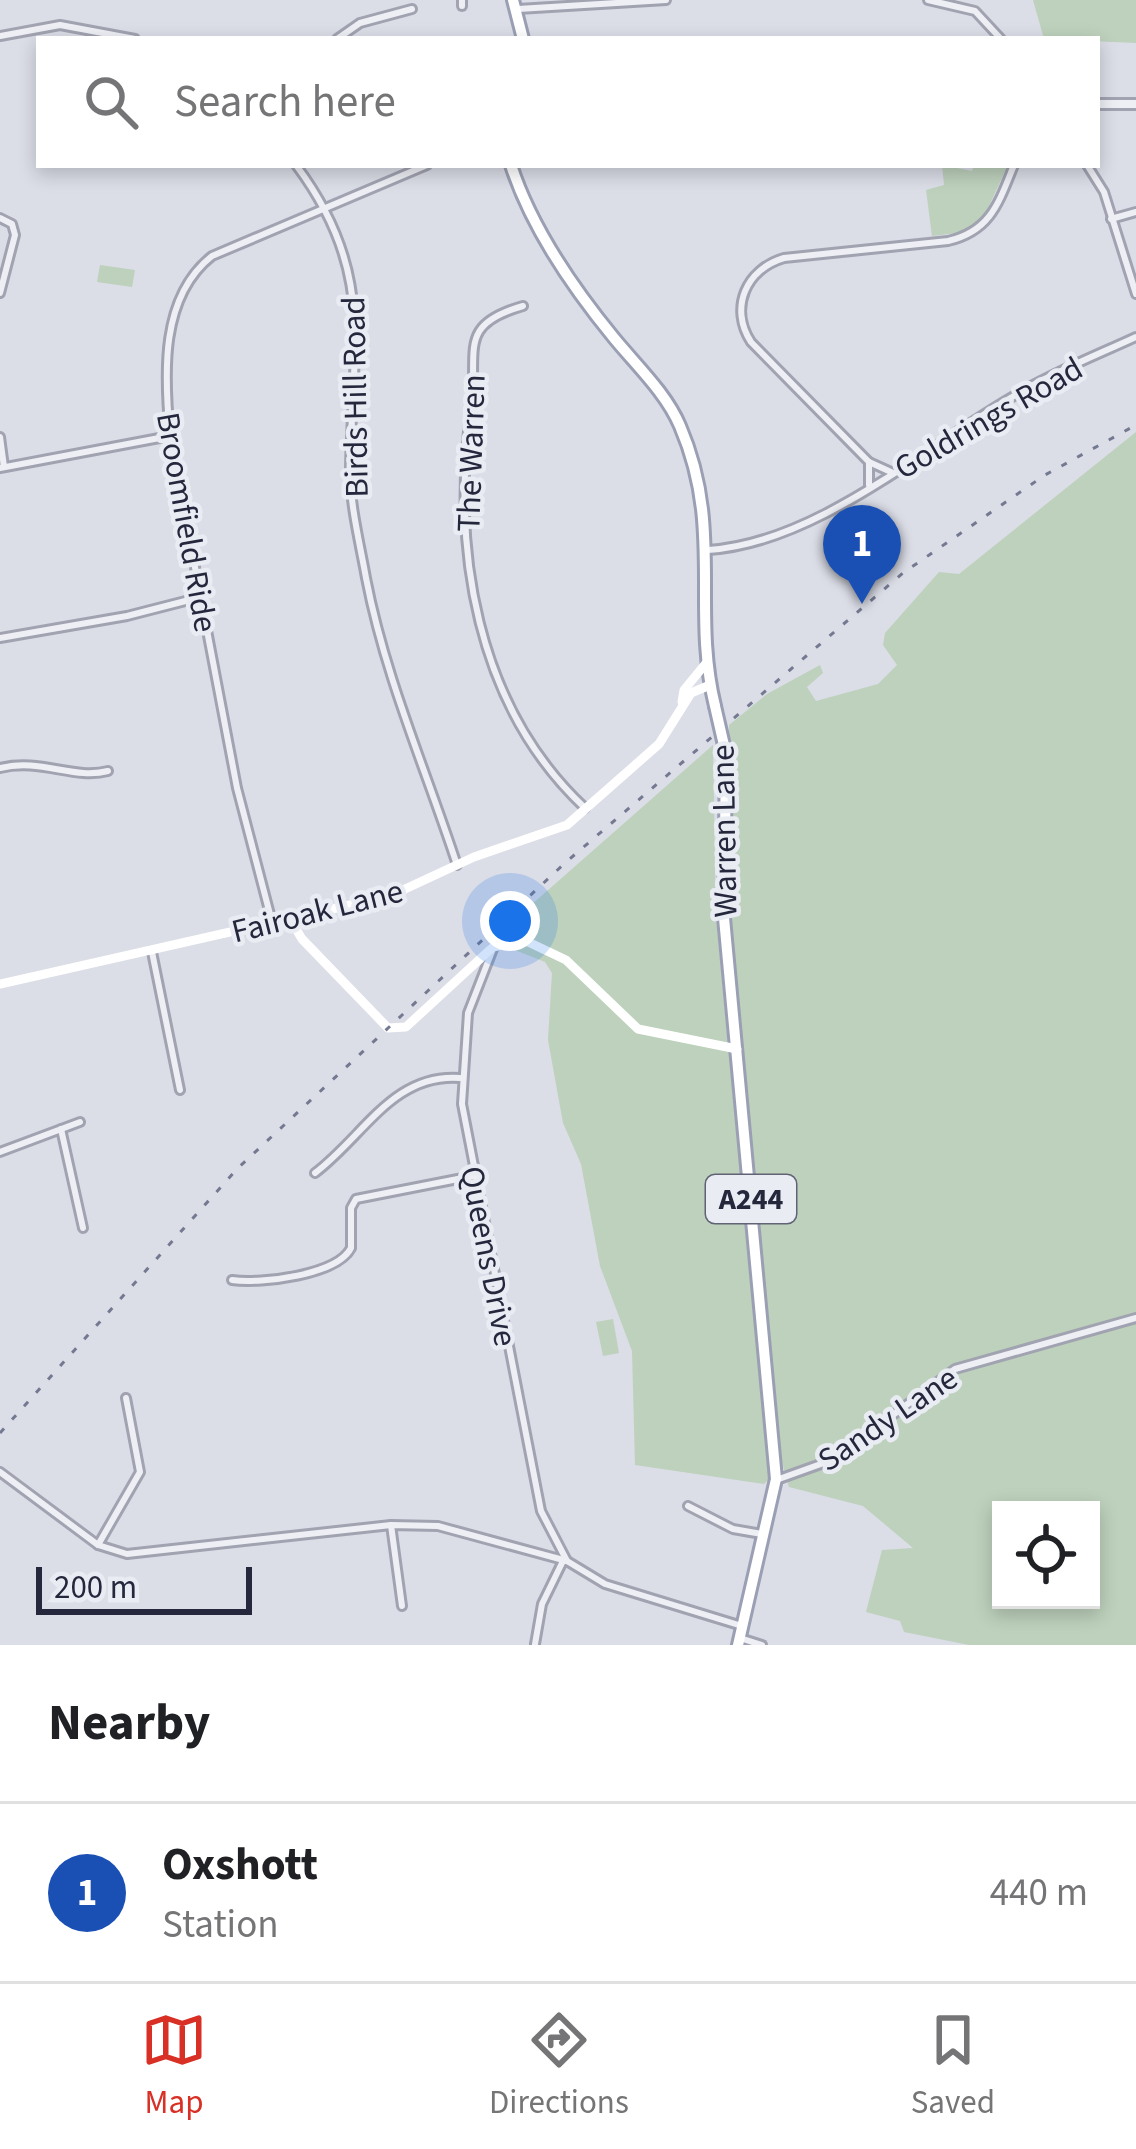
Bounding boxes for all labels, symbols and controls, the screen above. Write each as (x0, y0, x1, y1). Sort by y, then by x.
search box (36, 36, 1100, 168)
icon: search (78, 69, 144, 135)
text: Search here (174, 70, 396, 134)
street label: Birds Hill Road (330, 296, 381, 498)
street label: Goldrings Road (886, 345, 1092, 491)
street label: The Warren (445, 373, 498, 533)
street label: Broomfield Ride (144, 409, 229, 636)
pin: 1 (823, 505, 901, 604)
street label: Warren Lane (699, 744, 750, 918)
street label: Fairoak Lane (227, 867, 408, 955)
your location (480, 891, 540, 951)
street label: Queens Drive (448, 1162, 529, 1350)
road number: A244 (706, 1175, 796, 1223)
street label: Sandy Lane (808, 1355, 967, 1483)
map controls (992, 1501, 1100, 1609)
button: locate (992, 1501, 1100, 1609)
scale bar (36, 1561, 252, 1614)
text: 200 m (54, 1564, 137, 1611)
text: Nearby (48, 1687, 210, 1759)
text: Oxshott (162, 1833, 318, 1897)
text: 1 (77, 1865, 97, 1921)
text: 440 m (990, 1865, 1088, 1921)
text: Station (162, 1897, 279, 1953)
tab: Map (141, 2007, 207, 2126)
tab: Directions (489, 2007, 629, 2126)
tab: Saved (911, 2007, 995, 2126)

